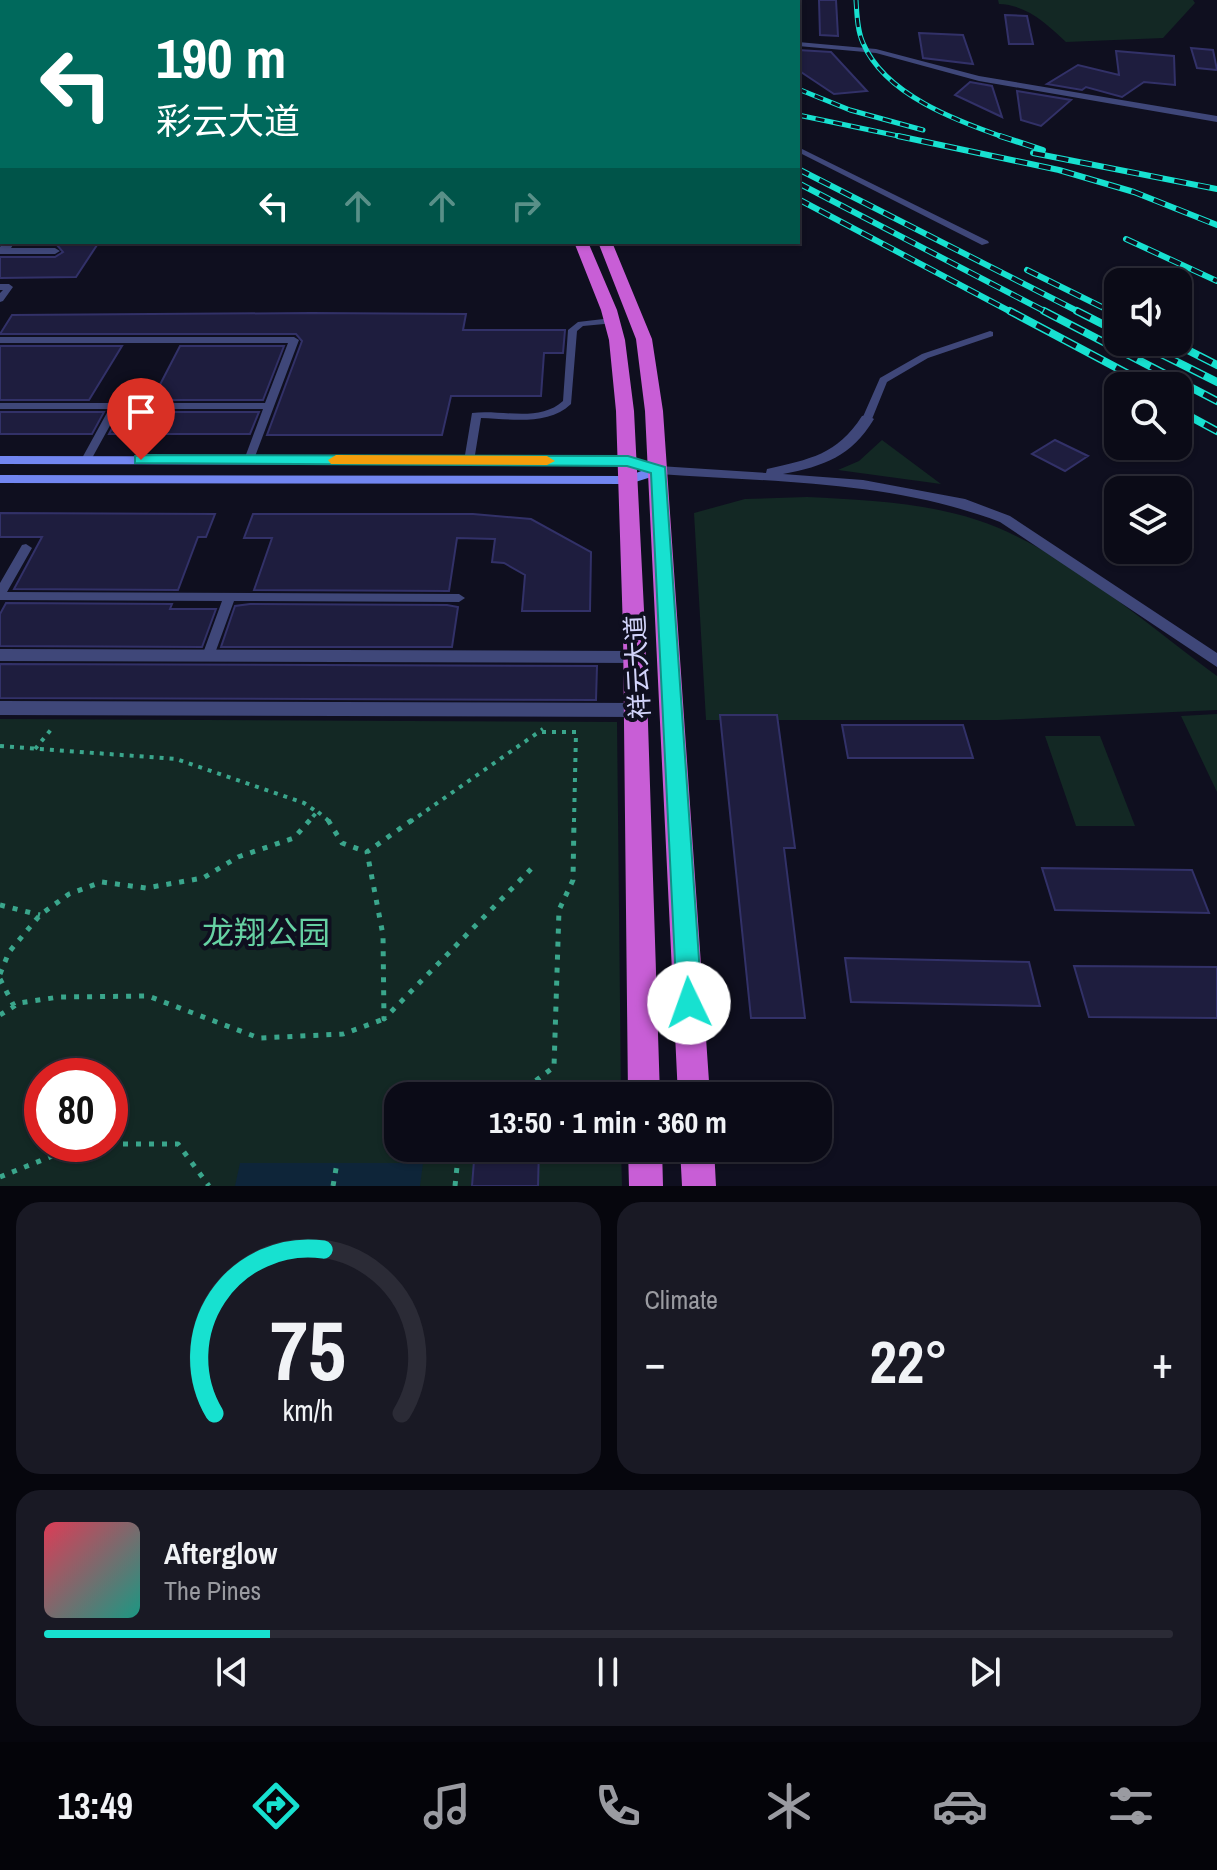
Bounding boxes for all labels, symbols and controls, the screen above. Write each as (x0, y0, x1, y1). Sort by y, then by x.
text: 190 m (156, 20, 286, 95)
icon: left (24, 32, 128, 136)
text: 彩云大道 (156, 97, 300, 145)
icon: left (252, 184, 296, 228)
icon: ahead (336, 184, 380, 228)
icon: ahead (420, 184, 464, 228)
icon: right (504, 184, 548, 228)
map controls (1104, 268, 1192, 564)
button: sound (1104, 268, 1192, 356)
button: search (1104, 372, 1192, 460)
pin (107, 378, 175, 460)
icon: arrive (119, 390, 163, 434)
button: layers (1104, 476, 1192, 564)
street label: 祥云大道 (617, 614, 657, 720)
park label: 龙翔公园 (202, 911, 330, 954)
position arrow (647, 961, 731, 1045)
speed limit sign: 80 (24, 1058, 128, 1162)
text: 13:50 · 1 min · 360 m (489, 1102, 727, 1142)
text: Climate (645, 1282, 718, 1317)
text: 75 (270, 1294, 346, 1406)
text: 22° (869, 1321, 948, 1402)
text: − (645, 1332, 666, 1392)
text: + (1152, 1332, 1173, 1392)
text: km/h (283, 1391, 334, 1430)
text: Afterglow (164, 1533, 277, 1573)
text: The Pines (164, 1573, 261, 1608)
icon: previous (210, 1650, 254, 1694)
icon: pause (586, 1650, 630, 1694)
icon: next (963, 1650, 1007, 1694)
icon: directions (248, 1778, 304, 1834)
icon: music (419, 1778, 475, 1834)
icon: phone (590, 1778, 646, 1834)
icon: climate (761, 1778, 817, 1834)
icon: car (932, 1778, 988, 1834)
icon: filters (1103, 1778, 1159, 1834)
text: 13:49 (58, 1782, 133, 1830)

